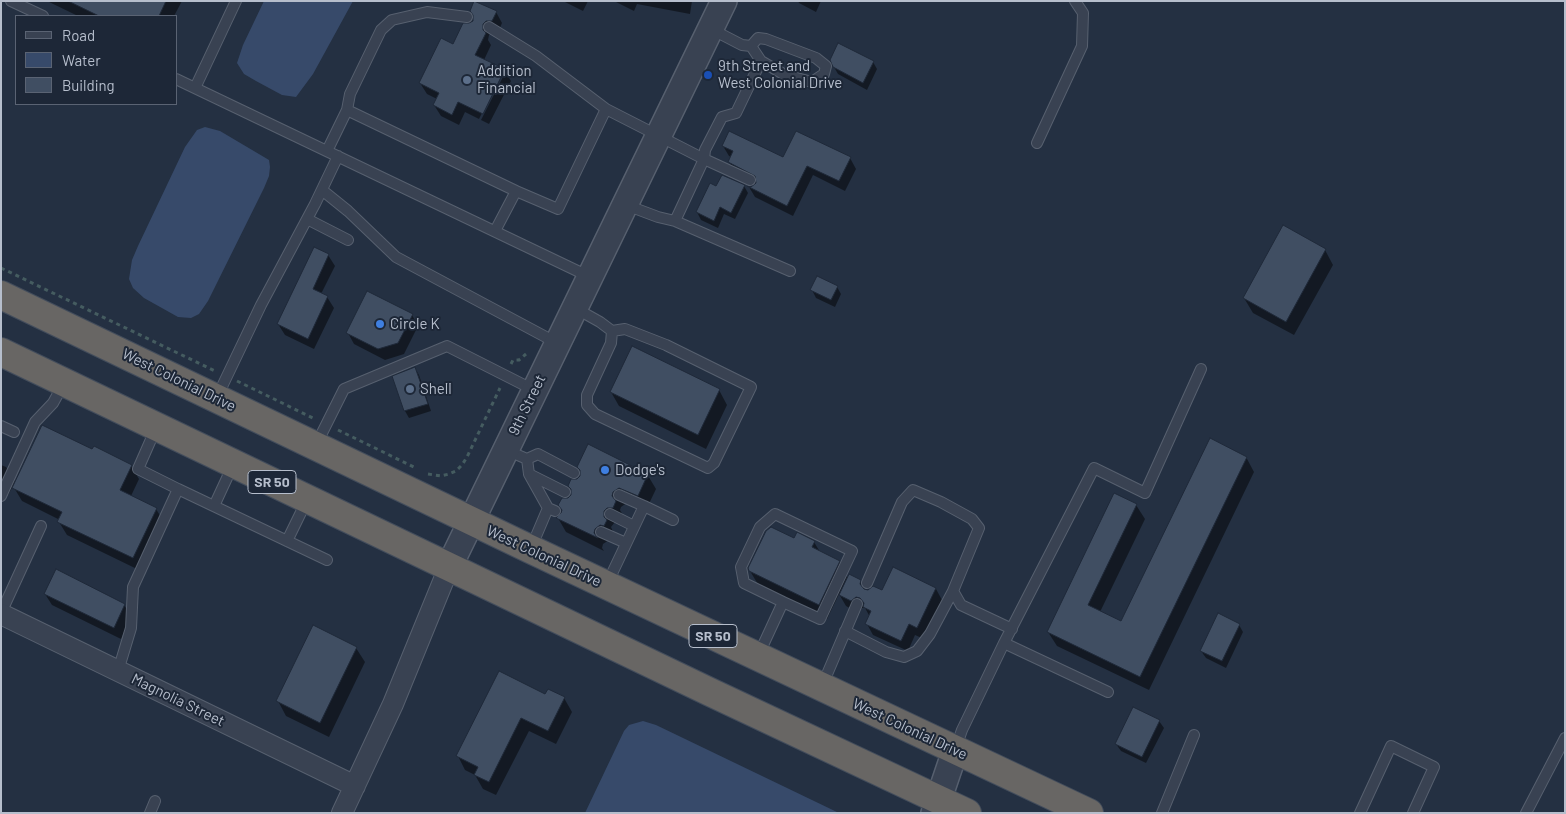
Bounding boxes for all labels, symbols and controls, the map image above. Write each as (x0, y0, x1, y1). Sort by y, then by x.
legend (15, 15, 178, 105)
text: Road (62, 26, 95, 44)
text: Water (62, 51, 101, 69)
place label: 9th Street and West Colonial Drive (718, 57, 842, 92)
place label: Addition Financial (477, 62, 536, 97)
marker: 9th Street and West Colonial Drive (702, 69, 714, 81)
marker: Addition Financial (461, 74, 473, 86)
text: Building (62, 76, 115, 94)
place label: Circle K (390, 315, 440, 333)
marker: Circle K (374, 318, 386, 330)
street label: West Colonial Drive (119, 345, 239, 415)
street label: 9th Street (505, 372, 549, 438)
place label: Shell (420, 380, 452, 398)
marker: Shell (404, 383, 416, 395)
place label: Dodge's (615, 461, 665, 479)
marker: Dodge's (599, 464, 611, 476)
road number: SR 50 (248, 471, 296, 494)
street label: West Colonial Drive (484, 522, 604, 590)
road number: SR 50 (689, 624, 737, 648)
street label: Magnolia Street (128, 670, 228, 730)
street label: West Colonial Drive (850, 695, 970, 763)

